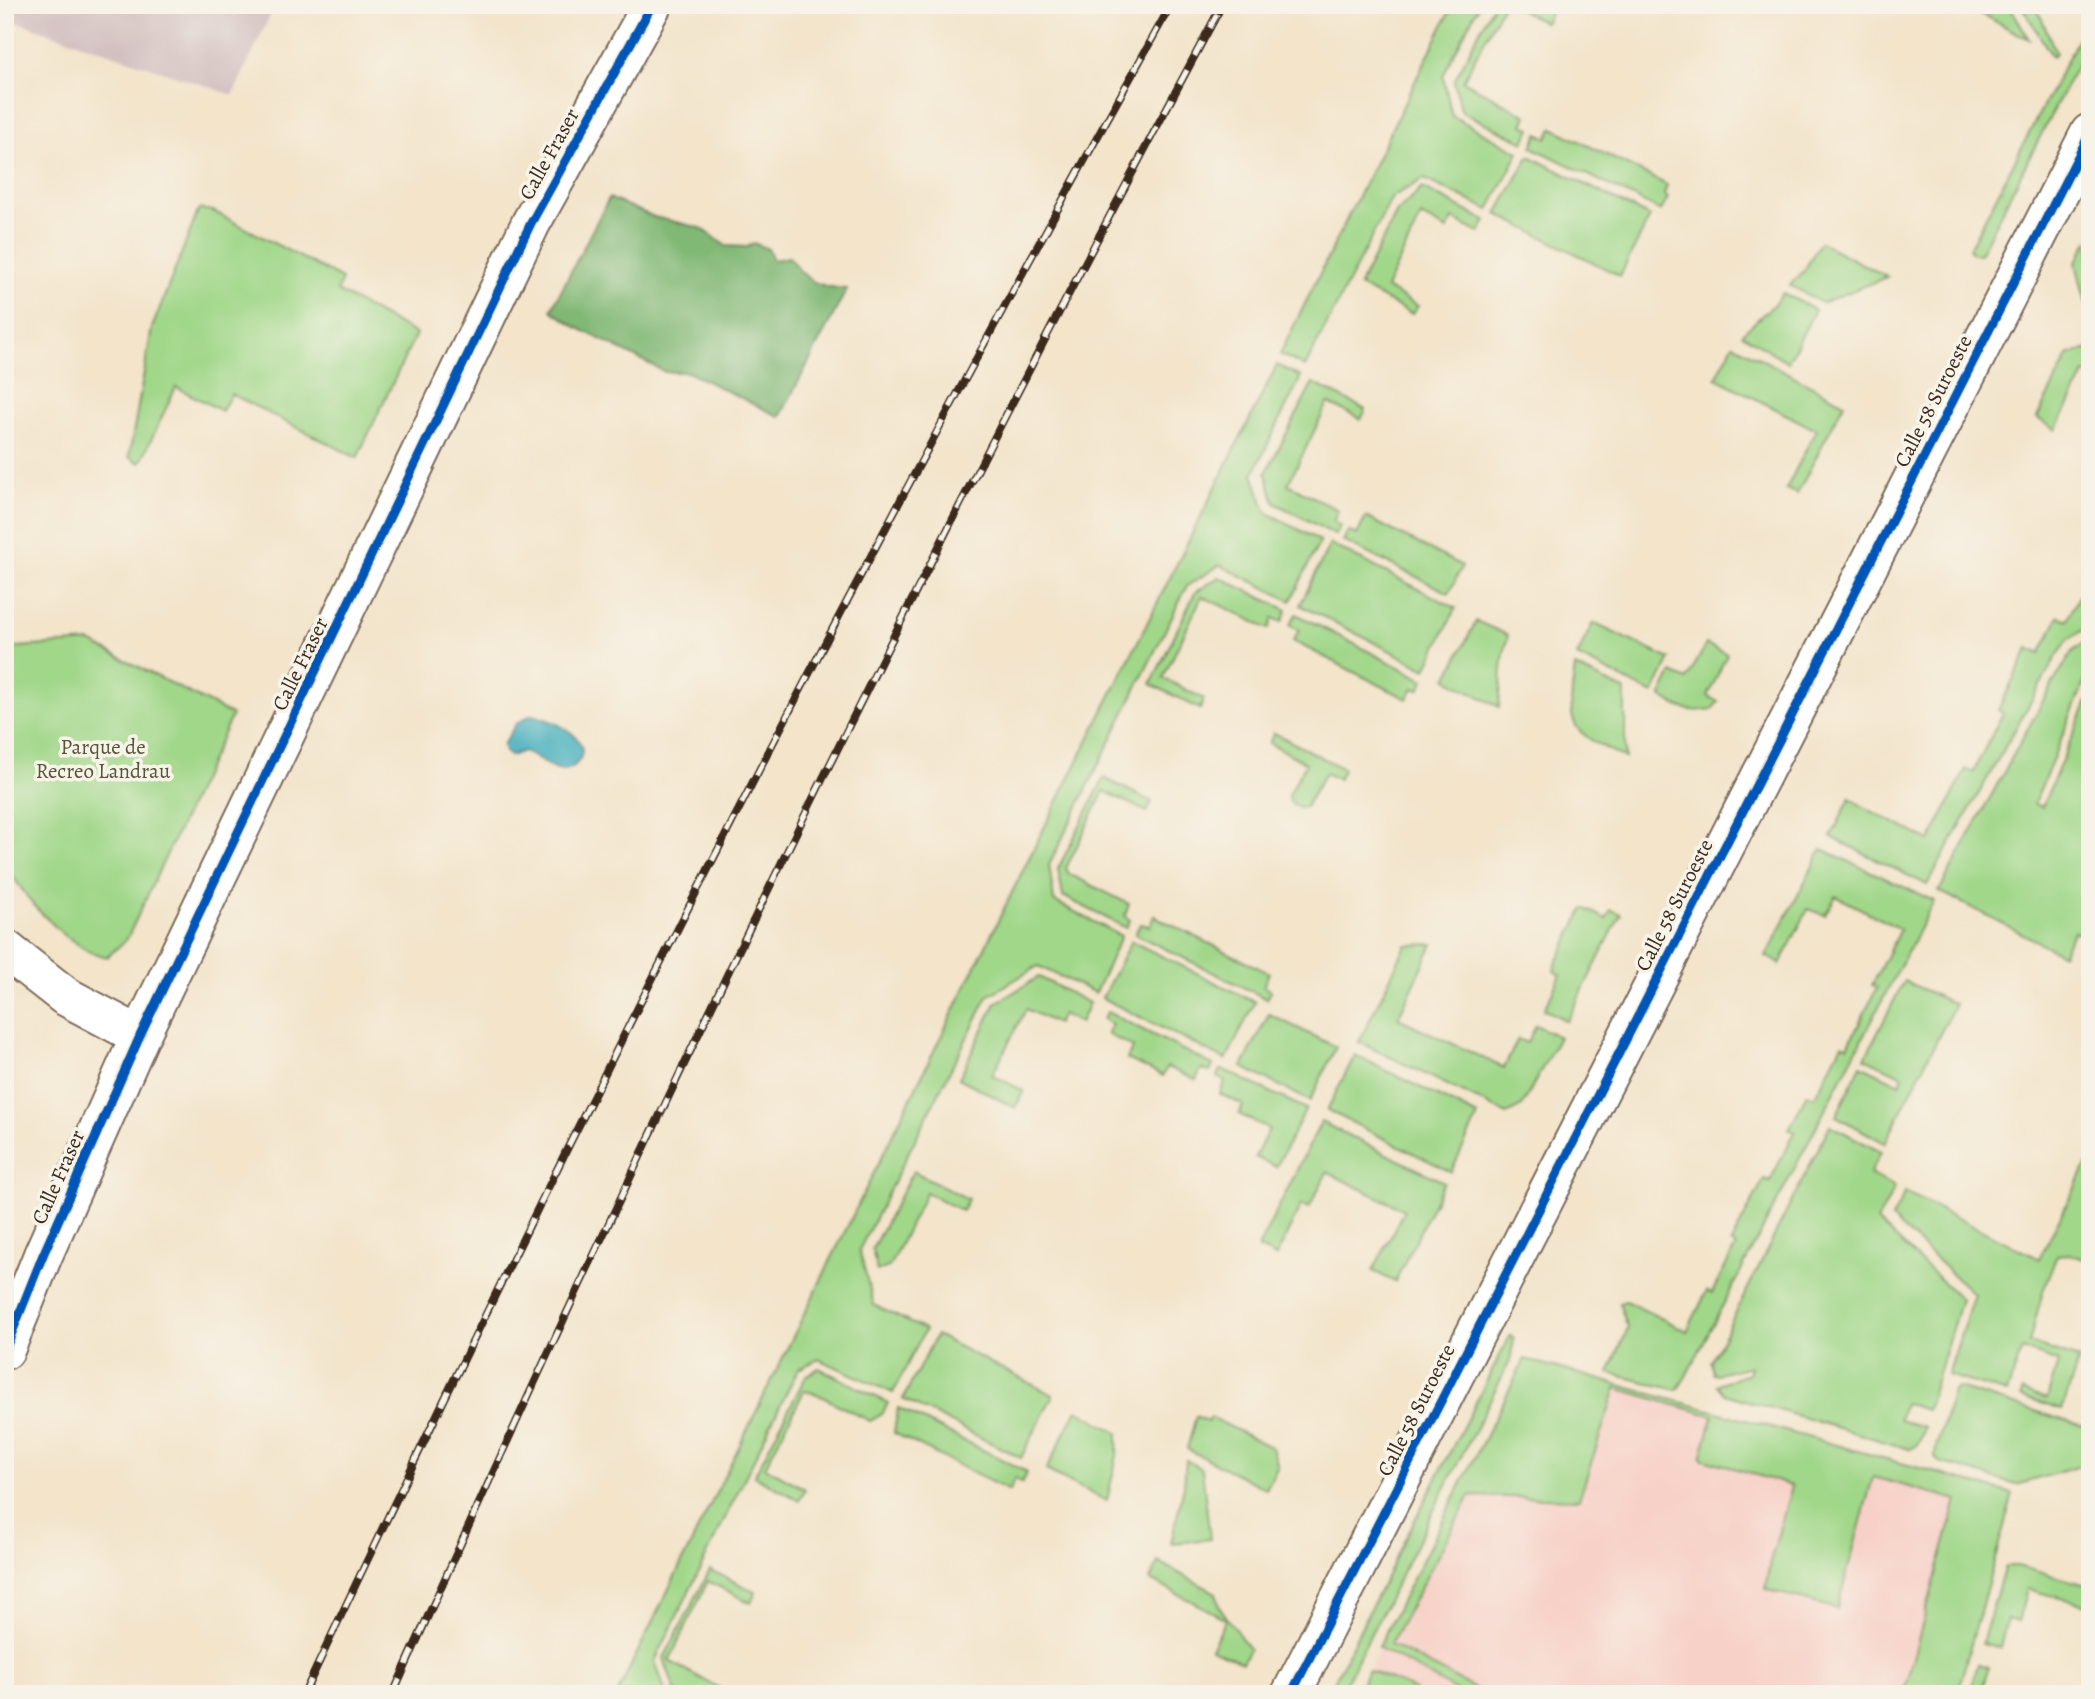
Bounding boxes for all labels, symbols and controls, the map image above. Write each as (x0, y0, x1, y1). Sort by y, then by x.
street label: Calle Fraser (512, 103, 586, 205)
street label: Calle 58 Suroeste (1888, 330, 1978, 472)
street label: Calle Fraser (265, 613, 335, 715)
park label: Parque de Recreo Landrau (36, 733, 171, 785)
street label: Calle 58 Suroeste (1629, 834, 1719, 976)
street label: Calle Fraser (25, 1125, 91, 1229)
street label: Calle 58 Suroeste (1371, 1339, 1461, 1481)

